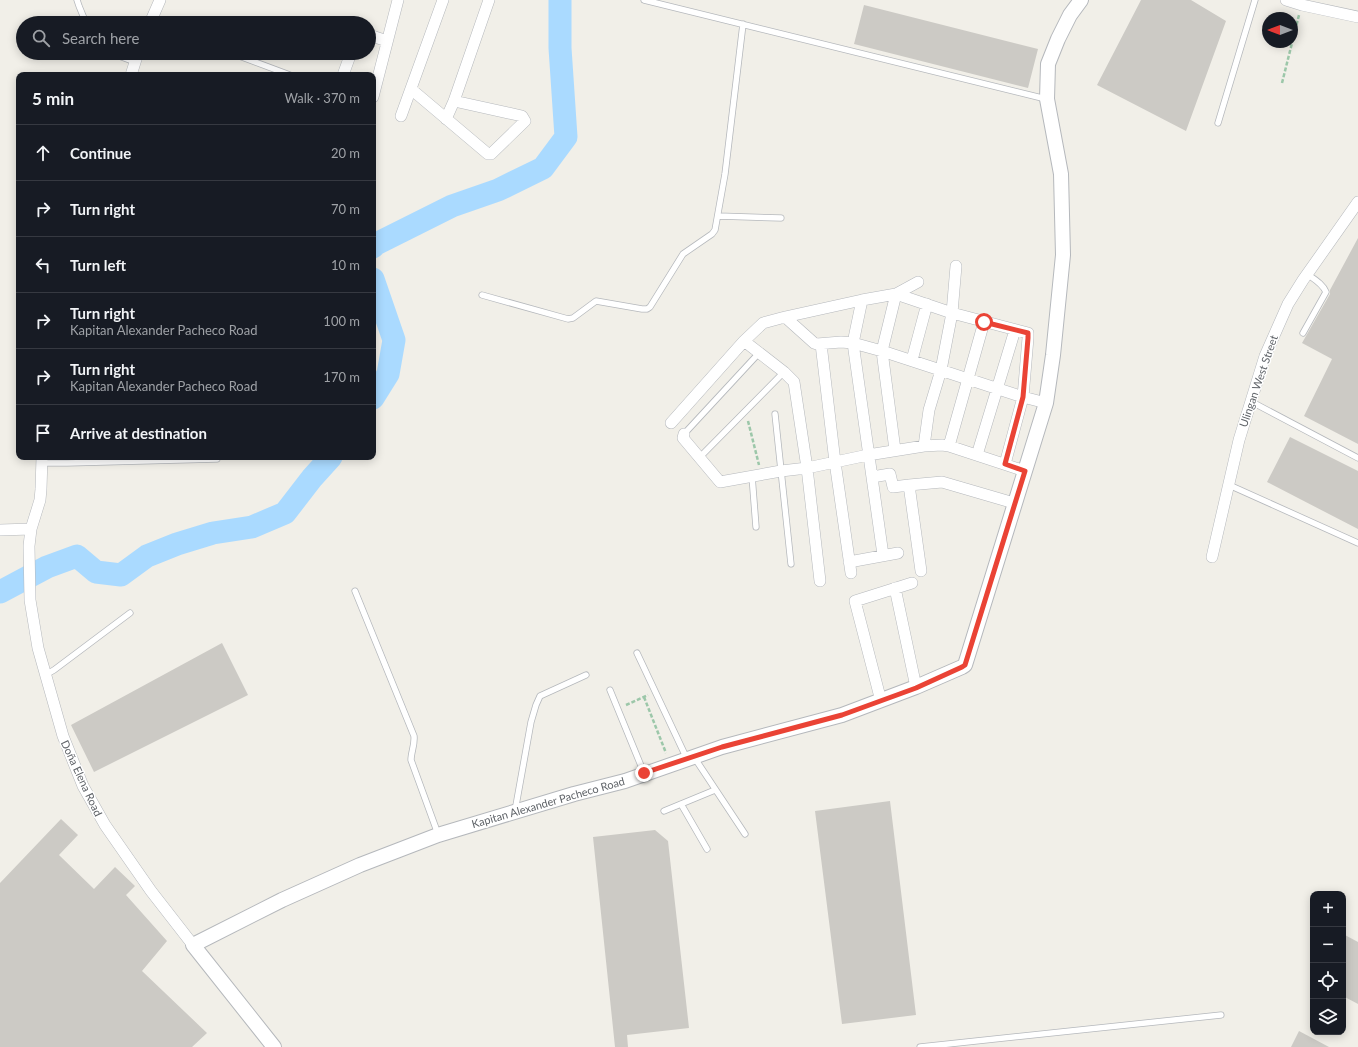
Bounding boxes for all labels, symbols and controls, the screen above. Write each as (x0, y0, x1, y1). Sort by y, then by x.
north arrow (1262, 12, 1298, 48)
search box (16, 16, 376, 60)
icon: search (30, 27, 52, 49)
text: Search here (62, 29, 139, 47)
text: 5 min (32, 88, 74, 109)
text: Walk · 370 m (284, 90, 360, 106)
icon: ahead (32, 142, 54, 164)
text: Continue (70, 144, 131, 162)
text: 20 m (331, 145, 360, 161)
icon: right (32, 198, 54, 220)
text: Turn right (70, 200, 135, 218)
text: 70 m (331, 201, 360, 217)
icon: left (32, 254, 54, 276)
text: Turn left (70, 256, 126, 274)
text: 10 m (331, 257, 360, 273)
text: Turn right (70, 304, 135, 322)
icon: right (32, 310, 54, 332)
text: 100 m (323, 313, 360, 329)
route start (975, 313, 993, 331)
text: Kapitan Alexander Pacheco Road (70, 322, 257, 338)
street label: Ulingan West Street (1236, 333, 1280, 429)
text: Turn right (70, 360, 135, 378)
icon: right (32, 366, 54, 388)
text: 170 m (323, 369, 360, 385)
text: Kapitan Alexander Pacheco Road (70, 378, 257, 394)
icon: arrive (32, 422, 54, 444)
text: Arrive at destination (70, 424, 207, 442)
street label: Doña Elena Road (59, 738, 105, 818)
route end (635, 764, 653, 782)
street label: Kapitan Alexander Pacheco Road (470, 774, 626, 830)
map controls (1310, 891, 1346, 1035)
button: + (1310, 891, 1346, 927)
button: − (1310, 927, 1346, 963)
button: locate (1310, 963, 1346, 999)
button: layers (1310, 999, 1346, 1035)

